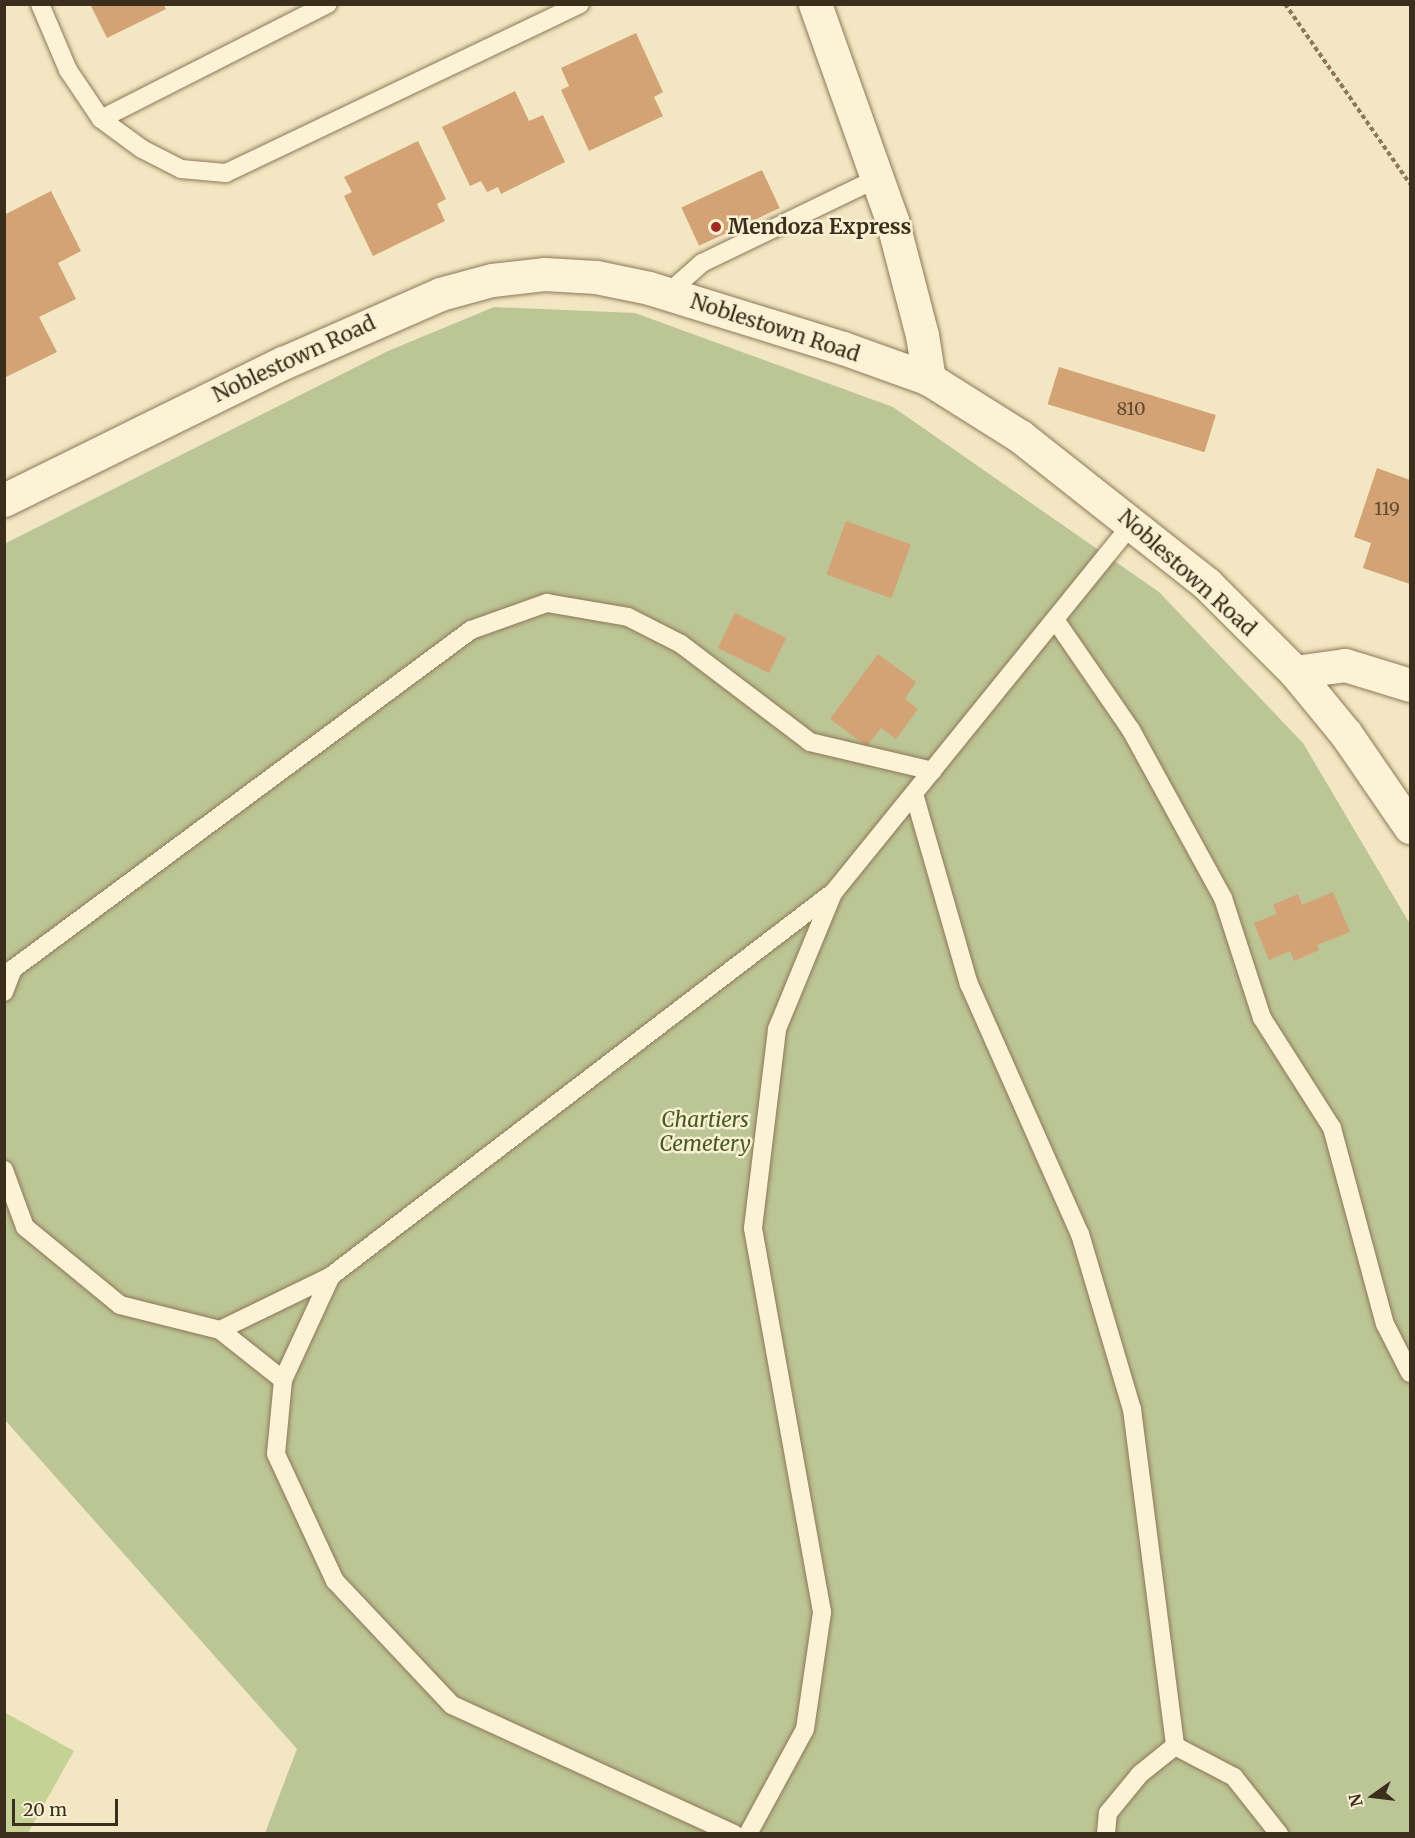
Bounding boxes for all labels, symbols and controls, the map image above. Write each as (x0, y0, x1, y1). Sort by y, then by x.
place label: Mendoza Express (728, 214, 911, 240)
marker: Mendoza Express (709, 220, 723, 234)
street label: Noblestown Road (687, 289, 863, 367)
street label: Noblestown Road (209, 310, 379, 408)
house number: 810 (1116, 398, 1146, 420)
house number: 119 (1374, 498, 1400, 520)
street label: Noblestown Road (1113, 505, 1261, 641)
park label: Chartiers Cemetery (659, 1107, 751, 1157)
north arrow (1343, 1766, 1403, 1826)
scale bar (15, 1787, 122, 1825)
text: N (1344, 1792, 1367, 1809)
text: 20 m (23, 1798, 67, 1821)

